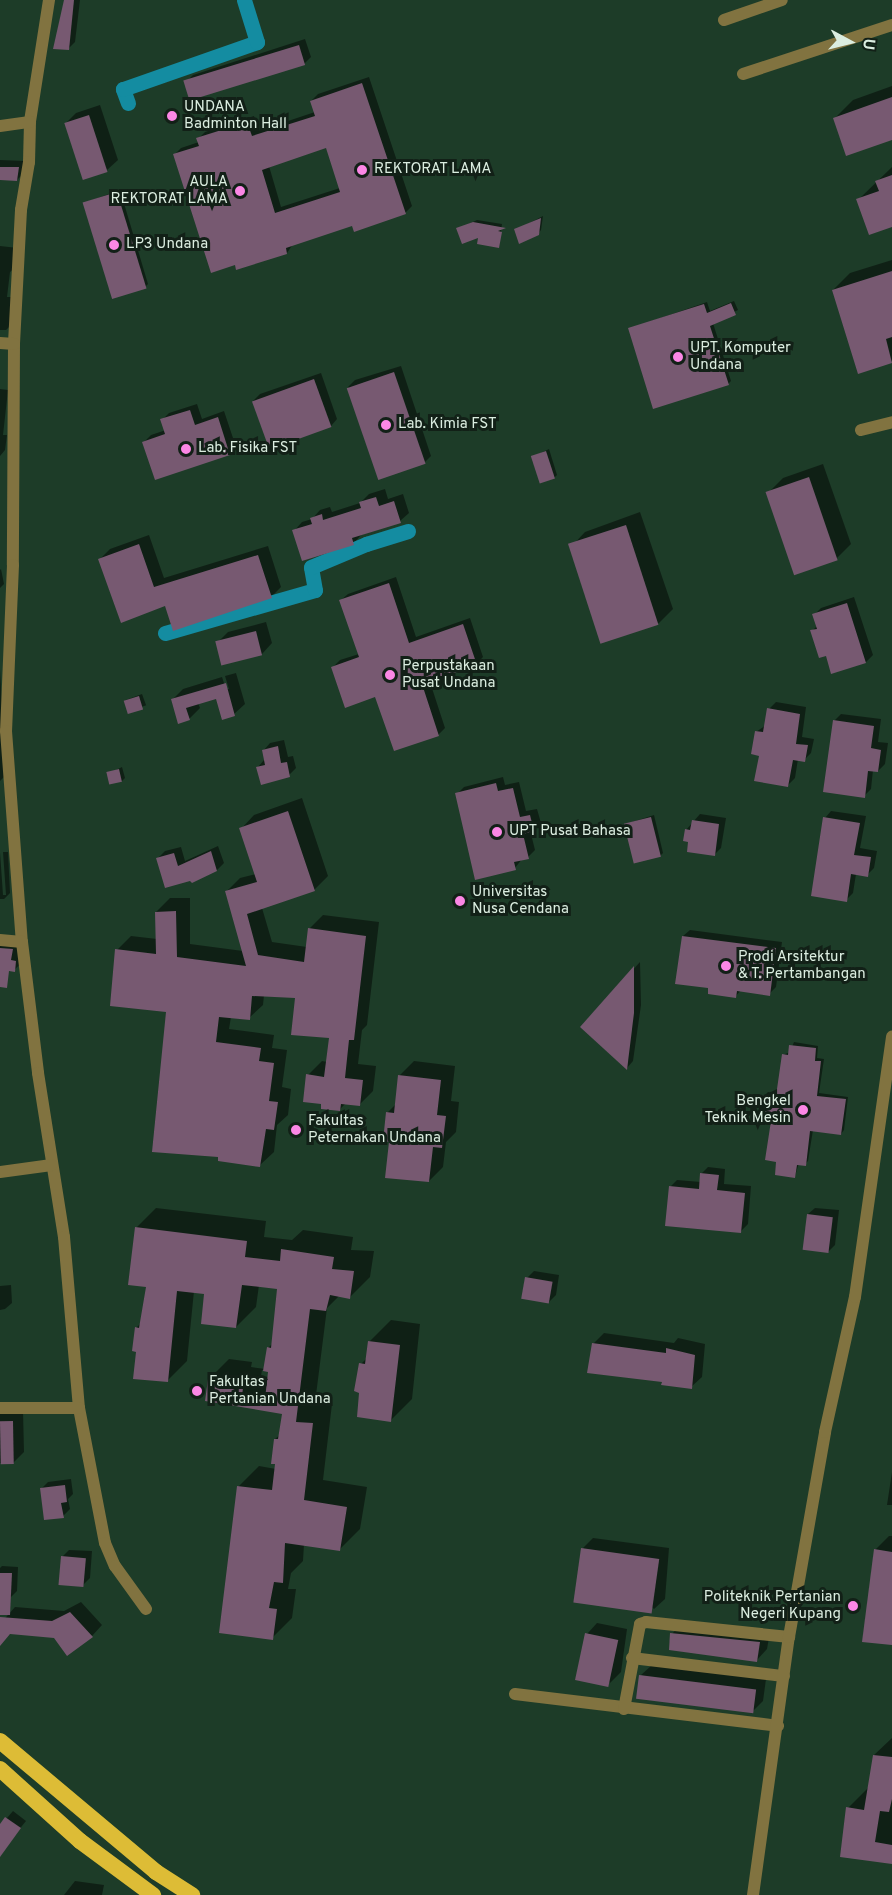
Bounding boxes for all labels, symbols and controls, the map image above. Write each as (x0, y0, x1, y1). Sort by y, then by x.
north arrow (820, 12, 880, 72)
text: U (857, 37, 878, 51)
place label: UNDANA Badminton Hall (184, 98, 287, 133)
marker: UNDANA Badminton Hall (165, 109, 179, 123)
place label: REKTORAT LAMA (374, 161, 492, 179)
marker: REKTORAT LAMA (355, 163, 369, 177)
place label: AULA REKTORAT LAMA (110, 173, 228, 208)
marker: AULA REKTORAT LAMA (233, 184, 247, 198)
place label: LP3 Undana (126, 236, 208, 254)
marker: LP3 Undana (107, 238, 121, 252)
place label: UPT. Komputer Undana (690, 339, 791, 374)
marker: UPT. Komputer Undana (671, 350, 685, 364)
place label: Lab. Kimia FST (398, 416, 497, 434)
marker: Lab. Kimia FST (379, 418, 393, 432)
place label: Lab. Fisika FST (198, 440, 297, 458)
marker: Lab. Fisika FST (179, 442, 193, 456)
place label: Perpustakaan Pusat Undana (402, 657, 495, 692)
marker: Perpustakaan Pusat Undana (383, 668, 397, 682)
place label: UPT Pusat Bahasa (509, 823, 631, 841)
marker: UPT Pusat Bahasa (490, 825, 504, 839)
place label: Universitas Nusa Cendana (472, 883, 569, 918)
marker: Universitas Nusa Cendana (453, 894, 467, 908)
place label: Prodi Arsitektur & T. Pertambangan (738, 948, 866, 983)
marker: Prodi Arsitektur & T. Pertambangan (719, 959, 733, 973)
place label: Bengkel Teknik Mesin (704, 1092, 791, 1127)
marker: Bengkel Teknik Mesin (796, 1103, 810, 1117)
place label: Fakultas Peternakan Undana (308, 1112, 441, 1147)
marker: Fakultas Peternakan Undana (289, 1123, 303, 1137)
place label: Fakultas Pertanian Undana (209, 1373, 331, 1408)
marker: Fakultas Pertanian Undana (190, 1384, 204, 1398)
place label: Politeknik Pertanian Negeri Kupang (704, 1588, 841, 1623)
marker: Politeknik Pertanian Negeri Kupang (846, 1599, 860, 1613)

